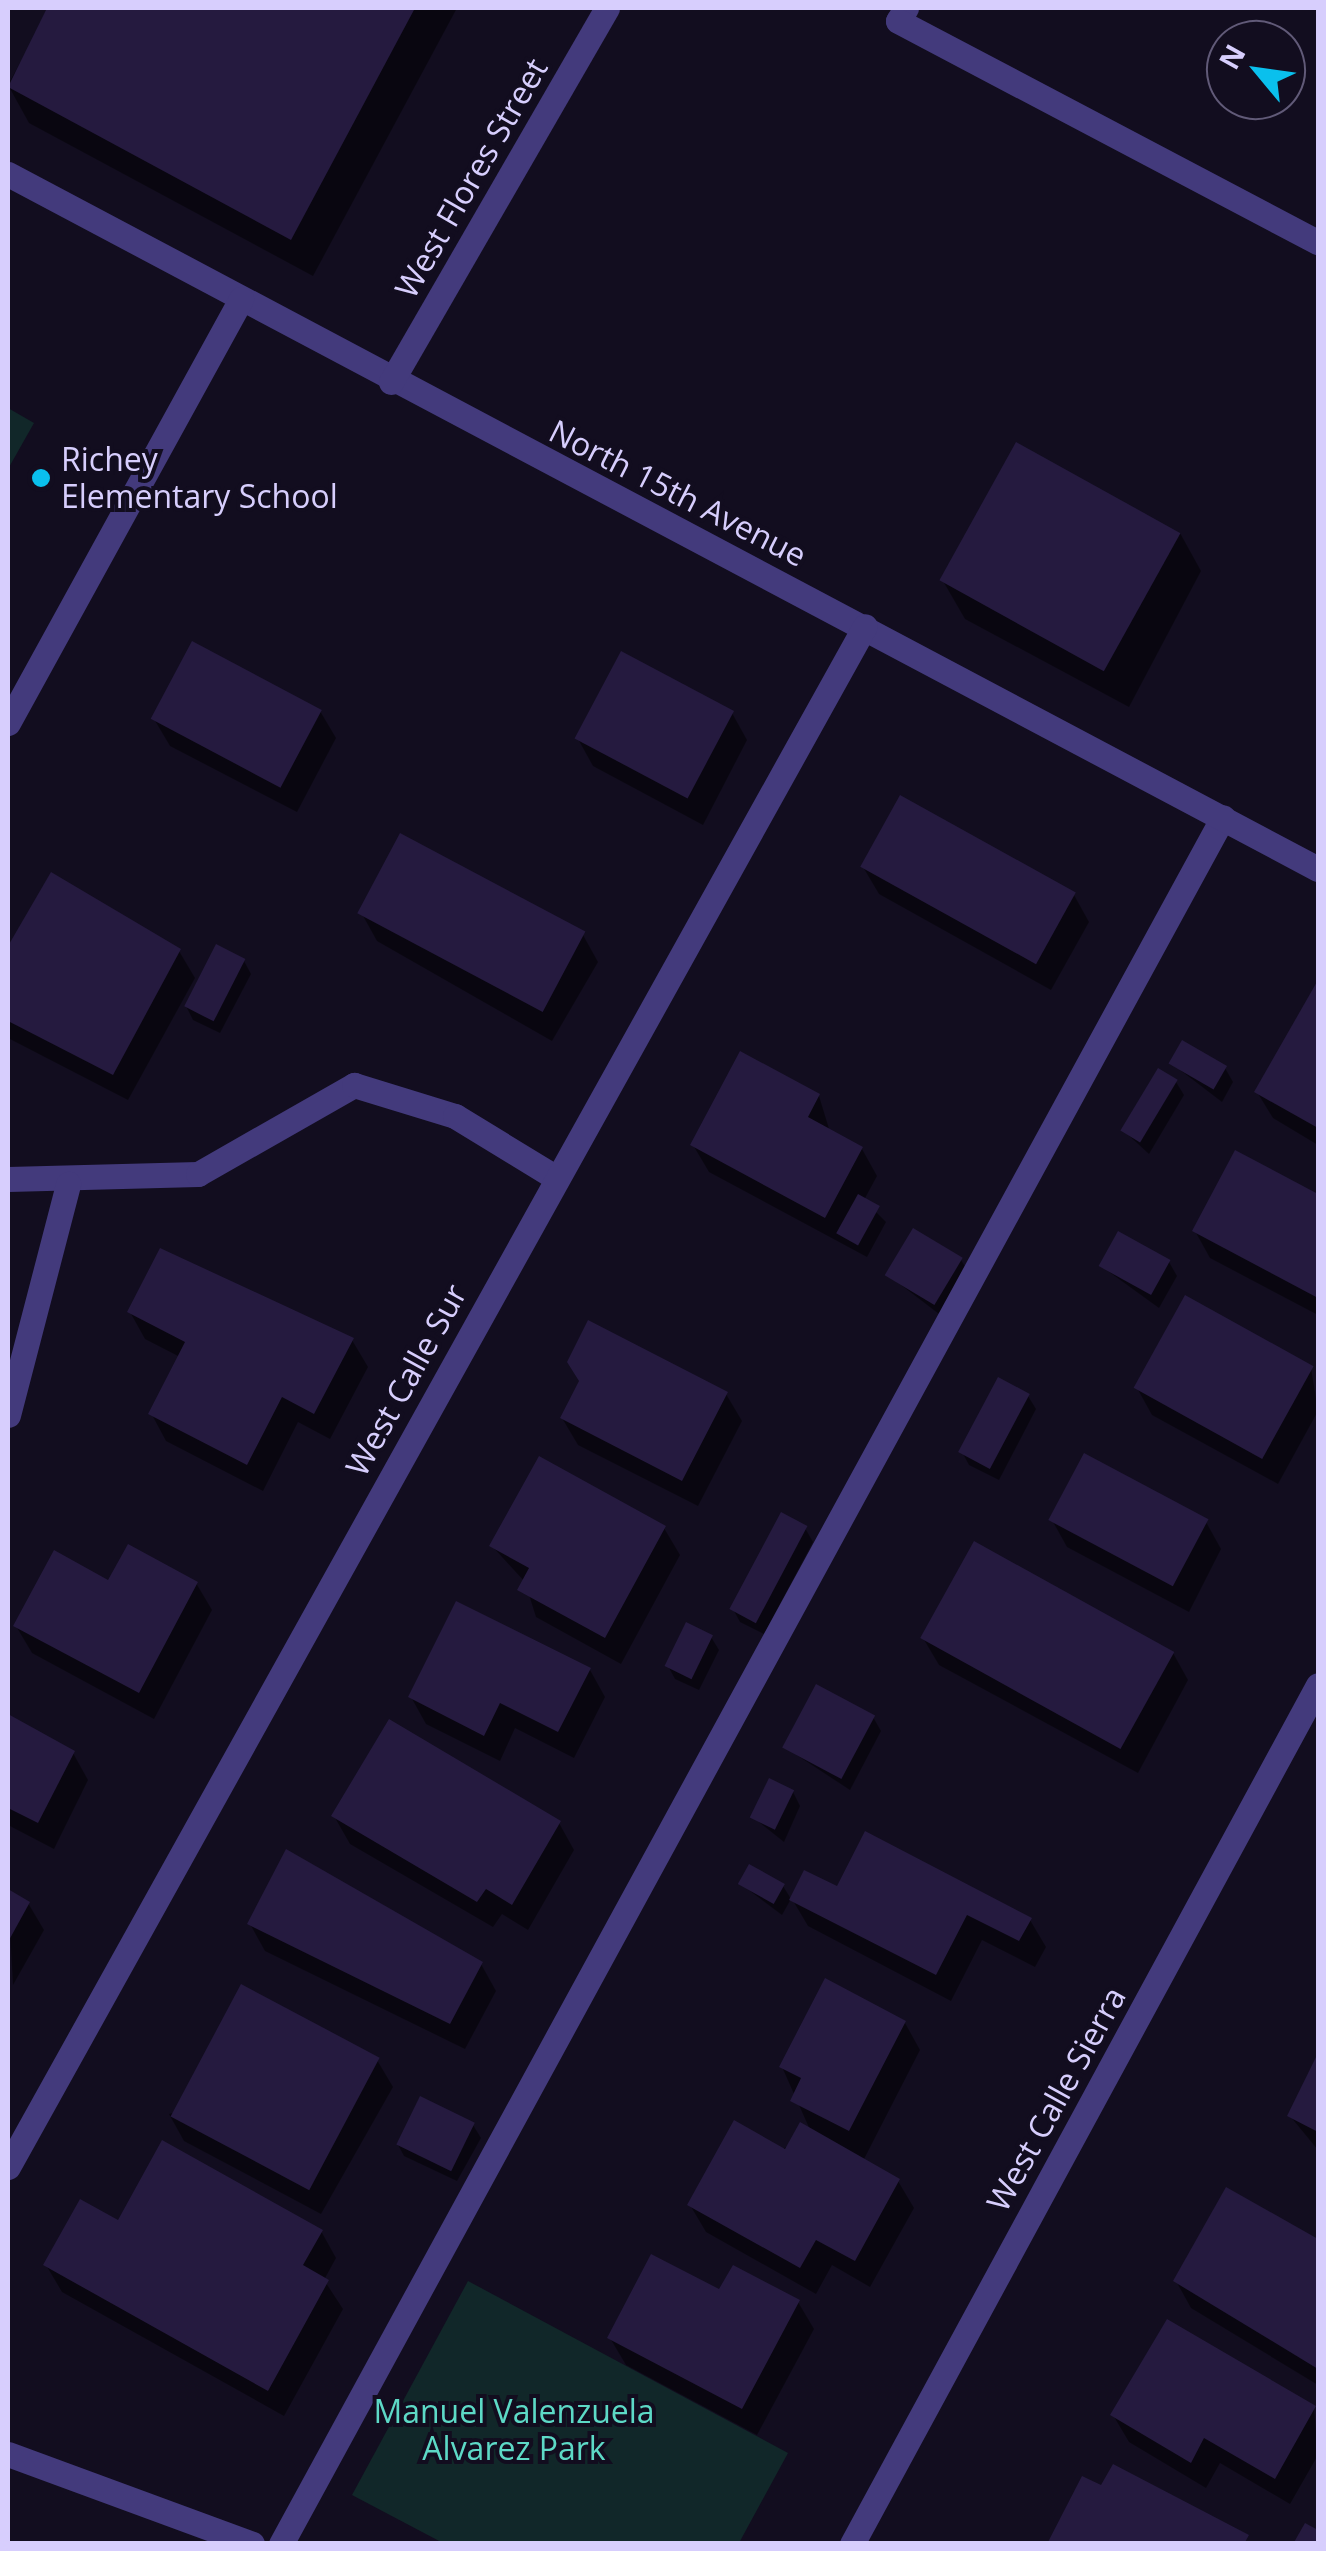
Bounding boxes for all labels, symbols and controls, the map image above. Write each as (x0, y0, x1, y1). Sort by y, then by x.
north arrow (1206, 20, 1306, 120)
text: N (1209, 37, 1254, 76)
street label: West Flores Street (387, 51, 555, 305)
street label: North 15th Avenue (543, 412, 813, 574)
place label: Richey Elementary School (61, 441, 338, 516)
marker: Richey Elementary School (30, 467, 52, 489)
street label: West Calle Sur (338, 1277, 474, 1483)
street label: West Calle Sierra (979, 1980, 1133, 2218)
park label: Manuel Valenzuela Alvarez Park (373, 2393, 655, 2468)

